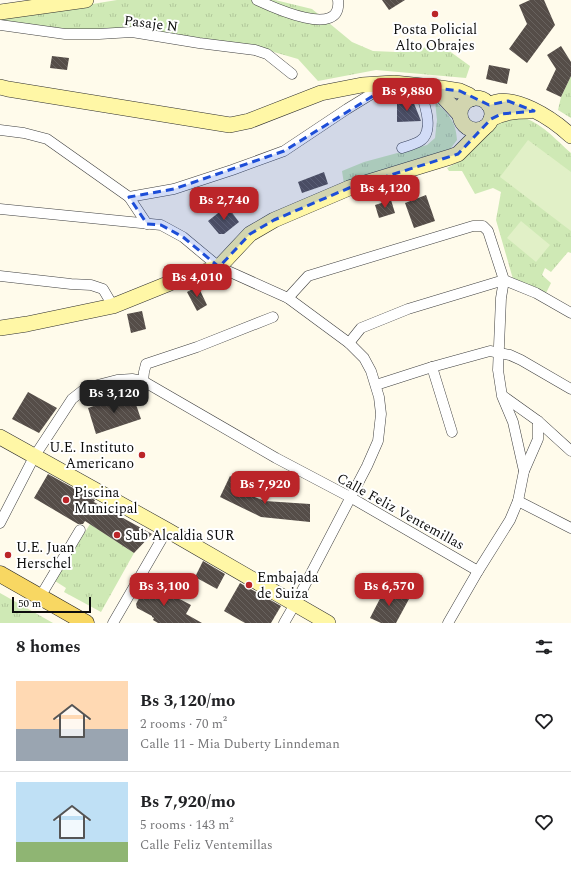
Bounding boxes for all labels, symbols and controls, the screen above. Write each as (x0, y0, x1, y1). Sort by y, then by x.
marker: Posta Policial Alto Obrajes (430, 9, 440, 19)
street label: Pasaje N (123, 10, 179, 37)
place label: Posta Policial Alto Obrajes (393, 19, 477, 56)
pin: Bs 9,880 (366, 78, 448, 112)
text: Bs 9,880 (382, 81, 432, 101)
pin: Bs 4,120 (344, 175, 426, 209)
text: Bs 4,120 (360, 178, 410, 198)
pin: Bs 2,740 (183, 187, 265, 221)
text: Bs 2,740 (199, 190, 249, 210)
pin: Bs 4,010 (156, 264, 238, 298)
text: Bs 4,010 (172, 267, 222, 287)
pin: Bs 3,120 (73, 380, 155, 414)
text: Bs 3,120 (89, 383, 139, 403)
place label: U.E. Instituto Americano (49, 437, 134, 474)
marker: U.E. Instituto Americano (137, 450, 147, 460)
street label: Calle Feliz Ventemillas (333, 468, 468, 555)
pin: Bs 7,920 (224, 471, 306, 505)
text: Bs 7,920 (240, 474, 290, 494)
place label: Piscina Municipal (74, 482, 138, 519)
marker: Piscina Municipal (61, 495, 71, 505)
place label: Sub Alcaldia SUR (125, 525, 235, 546)
marker: Sub Alcaldia SUR (112, 530, 122, 540)
place label: U.E. Juan Herschel (16, 537, 75, 574)
marker: U.E. Juan Herschel (3, 550, 13, 560)
place label: Embajada de Suiza (257, 567, 319, 604)
pin: Bs 3,100 (123, 573, 205, 607)
pin: Bs 6,570 (348, 573, 430, 607)
text: Bs 3,100 (139, 576, 189, 596)
text: Bs 6,570 (364, 576, 414, 596)
marker: Embajada de Suiza (244, 580, 254, 590)
scale bar (12, 595, 91, 614)
text: 50 m (18, 595, 41, 612)
text: 8 homes (16, 634, 81, 660)
icon: filters (533, 636, 555, 658)
text: Bs 3,120/mo (140, 688, 235, 714)
icon: home (48, 697, 96, 745)
icon: heart (533, 710, 555, 732)
text: 2 rooms · 70 m² (140, 714, 227, 734)
text: Calle 11 - Mia Duberty Linndeman (140, 734, 340, 754)
text: Bs 7,920/mo (140, 789, 235, 815)
icon: home (48, 798, 96, 846)
icon: heart (533, 811, 555, 833)
text: 5 rooms · 143 m² (140, 815, 234, 835)
text: Calle Feliz Ventemillas (140, 835, 273, 855)

